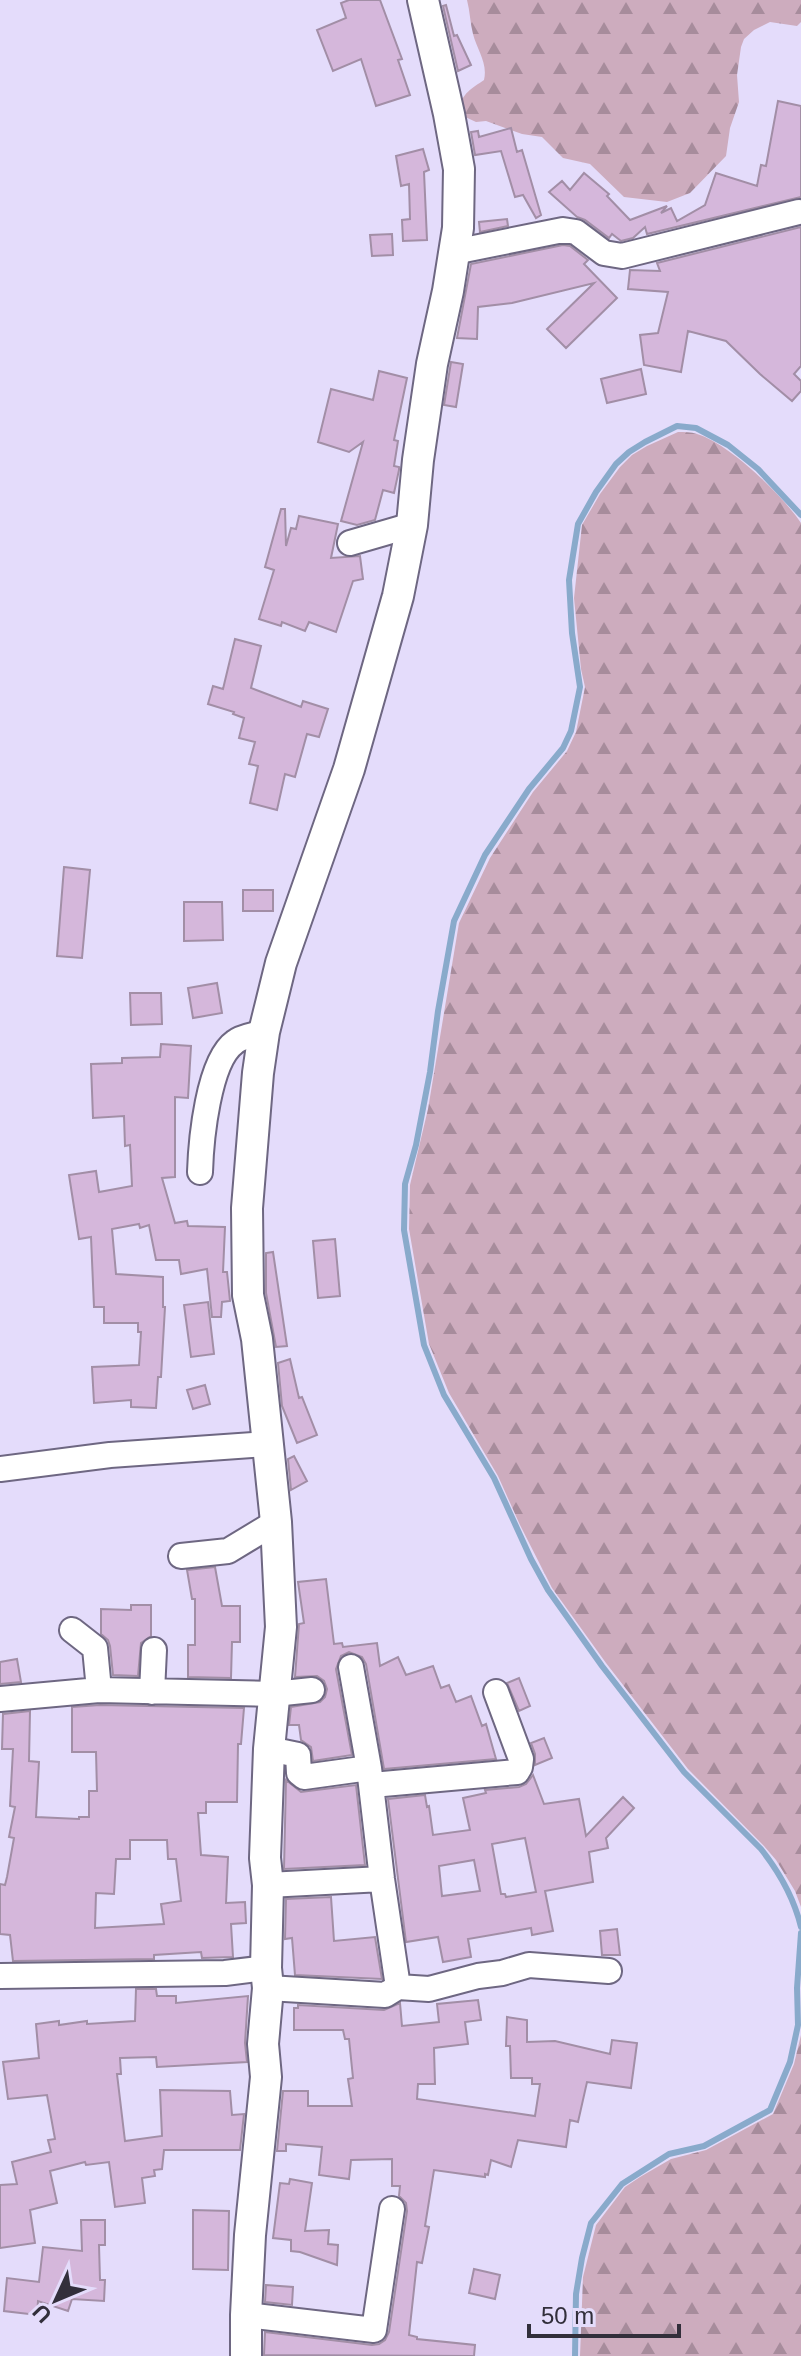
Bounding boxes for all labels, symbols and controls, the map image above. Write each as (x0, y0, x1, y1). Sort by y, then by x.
north arrow (16, 2260, 96, 2340)
scale bar (529, 2288, 679, 2338)
text: U (27, 2299, 56, 2328)
text: 50 m (541, 2302, 594, 2329)

